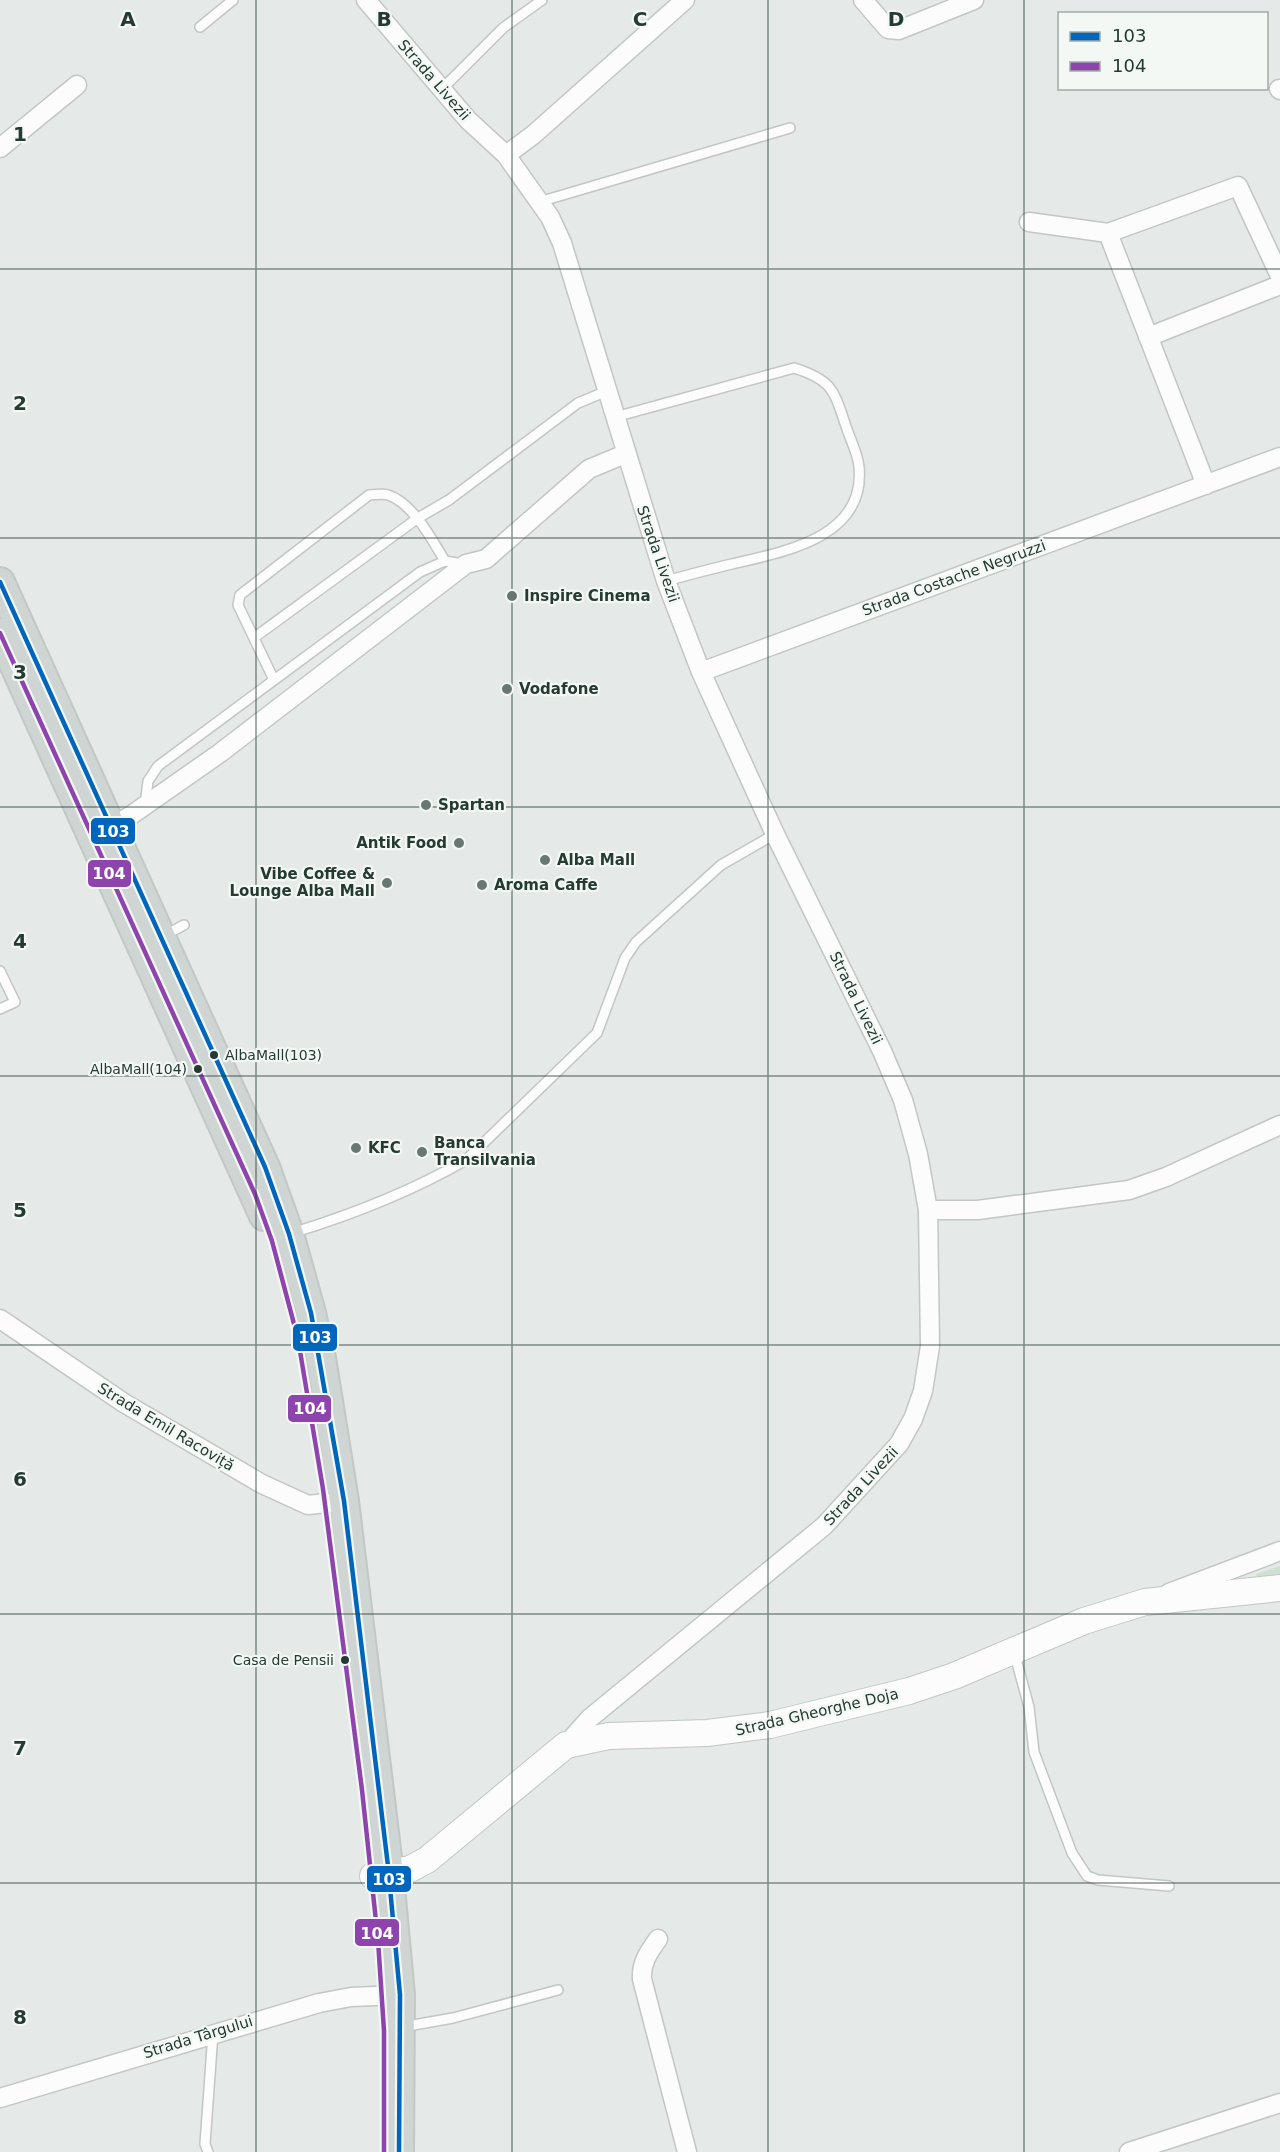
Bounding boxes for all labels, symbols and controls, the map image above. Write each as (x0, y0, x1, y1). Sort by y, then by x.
text: A (120, 7, 136, 31)
text: B (376, 7, 392, 31)
text: C (633, 7, 647, 31)
text: D (888, 7, 904, 31)
legend (1058, 12, 1268, 90)
text: 103 (1112, 25, 1146, 46)
street label: Strada Livezii (394, 36, 474, 124)
text: 104 (1112, 55, 1146, 76)
text: 1 (13, 122, 27, 146)
text: 2 (13, 391, 27, 415)
street label: Strada Livezii (633, 503, 683, 605)
street label: Strada Costache Negruzzi (860, 536, 1048, 620)
place label: Inspire Cinema (524, 587, 651, 605)
marker: Inspire Cinema (505, 589, 519, 603)
text: 3 (13, 660, 27, 684)
place label: Vodafone (519, 680, 599, 698)
marker: Vodafone (500, 682, 514, 696)
place label: Spartan (438, 796, 505, 814)
marker: Spartan (419, 798, 433, 812)
line badge: 103 (90, 817, 136, 845)
text: 103 (96, 822, 130, 841)
place label: Antik Food (356, 834, 447, 852)
marker: Antik Food (452, 836, 466, 850)
place label: Alba Mall (557, 851, 635, 869)
marker: Alba Mall (538, 853, 552, 867)
line badge: 104 (87, 859, 132, 888)
text: 104 (92, 864, 126, 883)
place label: Vibe Coffee & Lounge Alba Mall (229, 865, 375, 900)
marker: Vibe Coffee & Lounge Alba Mall (380, 876, 394, 890)
place label: Aroma Caffe (494, 876, 598, 894)
marker: Aroma Caffe (475, 878, 489, 892)
text: 4 (13, 929, 27, 953)
street label: Strada Livezii (826, 949, 886, 1047)
place label: AlbaMall(103) (225, 1047, 322, 1063)
marker: AlbaMall(103) (208, 1049, 220, 1061)
place label: AlbaMall(104) (90, 1061, 187, 1077)
marker: AlbaMall(104) (192, 1063, 204, 1075)
place label: Banca Transilvania (434, 1134, 536, 1169)
place label: KFC (368, 1139, 401, 1157)
marker: KFC (349, 1141, 363, 1155)
marker: Banca Transilvania (415, 1145, 429, 1159)
text: 5 (13, 1198, 27, 1222)
line badge: 103 (292, 1323, 338, 1352)
text: 103 (298, 1328, 332, 1347)
street label: Strada Emil Racoviță (94, 1379, 238, 1475)
line badge: 104 (287, 1394, 332, 1423)
text: 104 (293, 1399, 327, 1418)
street label: Strada Livezii (820, 1443, 902, 1529)
text: 6 (13, 1467, 27, 1491)
place label: Casa de Pensii (233, 1652, 334, 1668)
marker: Casa de Pensii (339, 1654, 351, 1666)
street label: Strada Gheorghe Doja (734, 1684, 900, 1740)
text: 7 (13, 1736, 27, 1760)
line badge: 103 (366, 1865, 412, 1893)
text: 103 (372, 1870, 406, 1889)
line badge: 104 (354, 1918, 400, 1947)
text: 104 (360, 1924, 394, 1943)
text: 8 (13, 2005, 27, 2029)
street label: Strada Târgului (141, 2012, 255, 2062)

